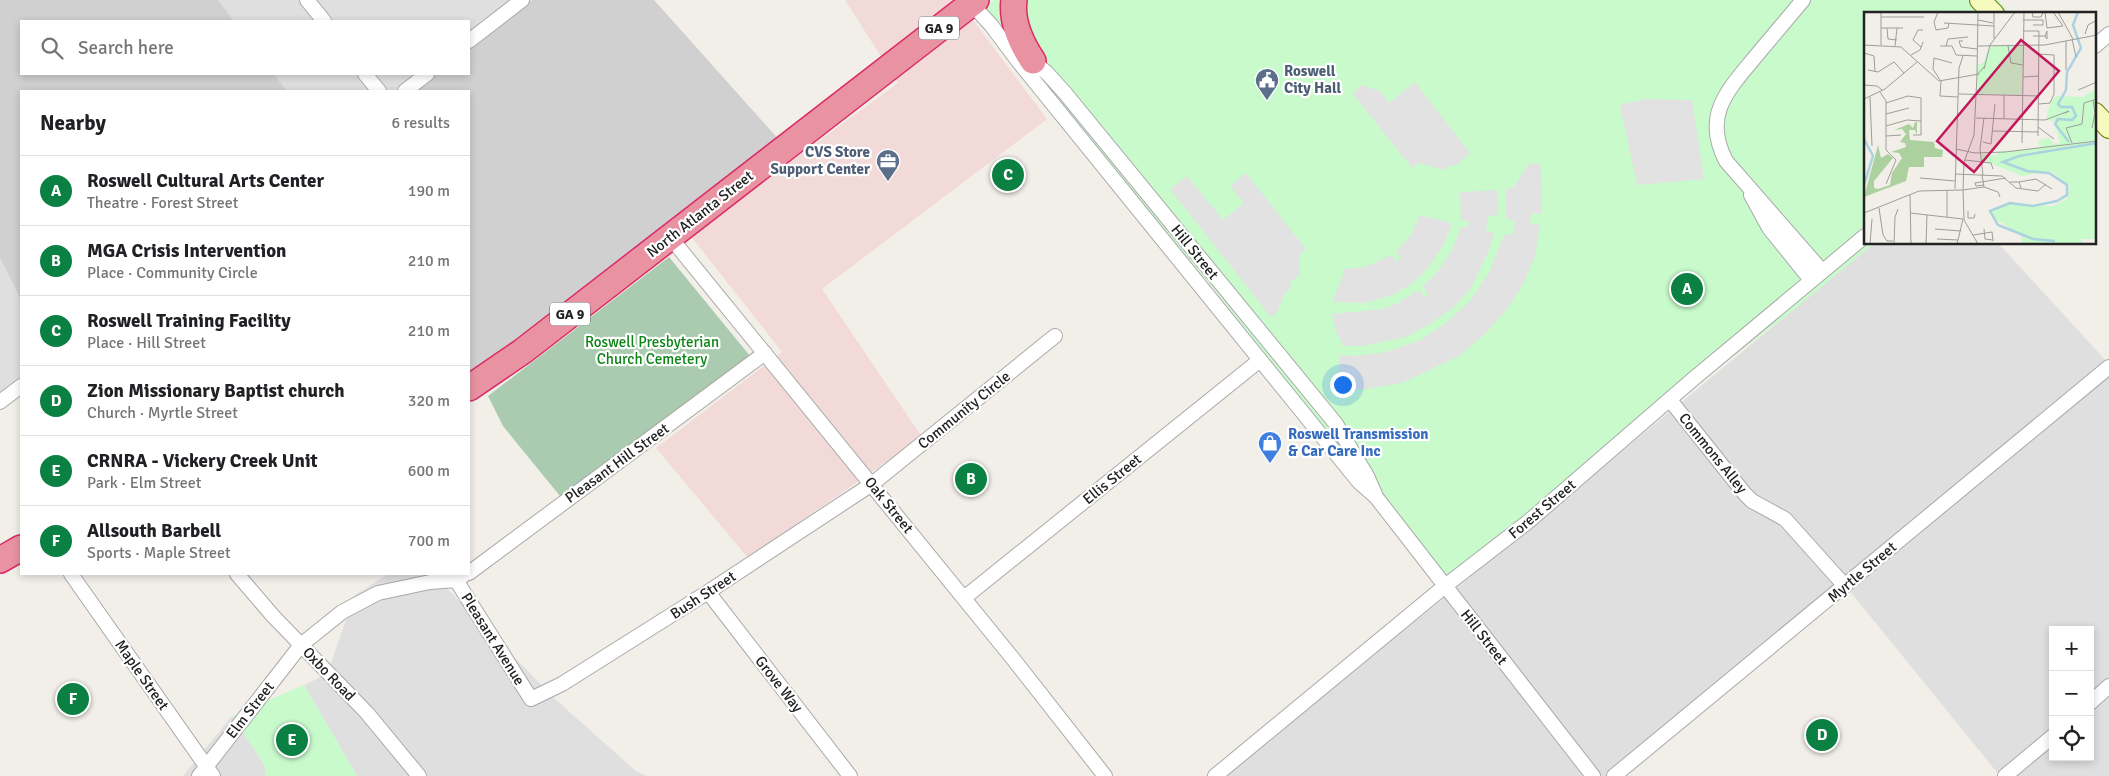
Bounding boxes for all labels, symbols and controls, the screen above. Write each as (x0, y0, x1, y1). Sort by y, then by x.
inset map (1864, 12, 2096, 245)
road number: GA 9 (919, 16, 959, 40)
search box (20, 20, 470, 75)
icon: search (38, 34, 66, 62)
text: Search here (78, 36, 174, 60)
place label: Roswell City Hall (1284, 62, 1342, 97)
public building icon: Roswell City Hall (1254, 67, 1280, 101)
text: Nearby (40, 110, 106, 136)
text: 6 results (391, 113, 450, 133)
place label: CVS Store Support Center (770, 143, 870, 178)
office icon: CVS Store Support Center (875, 148, 901, 182)
pin: C (992, 156, 1024, 194)
street label: North Atlanta Street (643, 167, 757, 261)
text: Roswell Cultural Arts Center (87, 169, 324, 193)
text: A (51, 181, 61, 201)
text: 190 m (408, 181, 450, 201)
text: Theatre · Forest Street (87, 193, 238, 213)
street label: Hill Street (1167, 221, 1223, 283)
text: MGA Crisis Intervention (87, 239, 286, 263)
text: B (51, 251, 61, 271)
text: 210 m (408, 251, 450, 271)
text: Place · Community Circle (87, 263, 258, 283)
pin: A (1671, 270, 1703, 308)
road number: GA 9 (550, 302, 590, 326)
text: Roswell Training Facility (87, 309, 291, 333)
text: C (51, 321, 61, 341)
text: 210 m (408, 321, 450, 341)
text: Place · Hill Street (87, 333, 206, 353)
park label: Roswell Presbyterian Church Cemetery (585, 333, 719, 368)
street label: Community Circle (914, 367, 1014, 453)
your location (1330, 372, 1356, 398)
text: Zion Missionary Baptist church (87, 379, 345, 403)
text: D (51, 391, 61, 411)
text: 320 m (408, 391, 450, 411)
text: Church · Myrtle Street (87, 403, 238, 423)
street label: Commons Alley (1675, 409, 1751, 497)
street label: Pleasant Hill Street (562, 419, 672, 507)
place label: Roswell Transmission & Car Care Inc (1288, 425, 1428, 460)
shop icon: Roswell Transmission & Car Care Inc (1257, 430, 1283, 464)
text: CRNRA - Vickery Creek Unit (87, 449, 318, 473)
street label: Ellis Street (1079, 450, 1145, 508)
pin: B (955, 460, 987, 498)
text: E (51, 461, 61, 481)
text: 600 m (408, 461, 450, 481)
text: Park · Elm Street (87, 473, 201, 493)
street label: Oak Street (861, 473, 917, 537)
street label: Forest Street (1505, 476, 1579, 542)
text: Allsouth Barbell (87, 519, 221, 543)
text: F (52, 531, 60, 551)
text: 700 m (408, 531, 450, 551)
street label: Myrtle Street (1824, 538, 1900, 606)
text: Sports · Maple Street (87, 543, 231, 563)
street label: Bush Street (667, 567, 739, 623)
street label: Pleasant Avenue (457, 589, 529, 689)
street label: Hill Street (1457, 606, 1511, 668)
map controls (2049, 626, 2094, 761)
button: + (2049, 626, 2094, 671)
street label: Maple Street (111, 636, 173, 714)
street label: Oxbo Road (299, 643, 359, 705)
street label: Grove Way (751, 652, 807, 716)
button: − (2049, 671, 2094, 716)
street label: Elm Street (222, 678, 278, 742)
pin: F (57, 680, 89, 718)
pin: D (1806, 716, 1838, 754)
button: locate (2049, 716, 2094, 761)
pin: E (276, 721, 308, 759)

